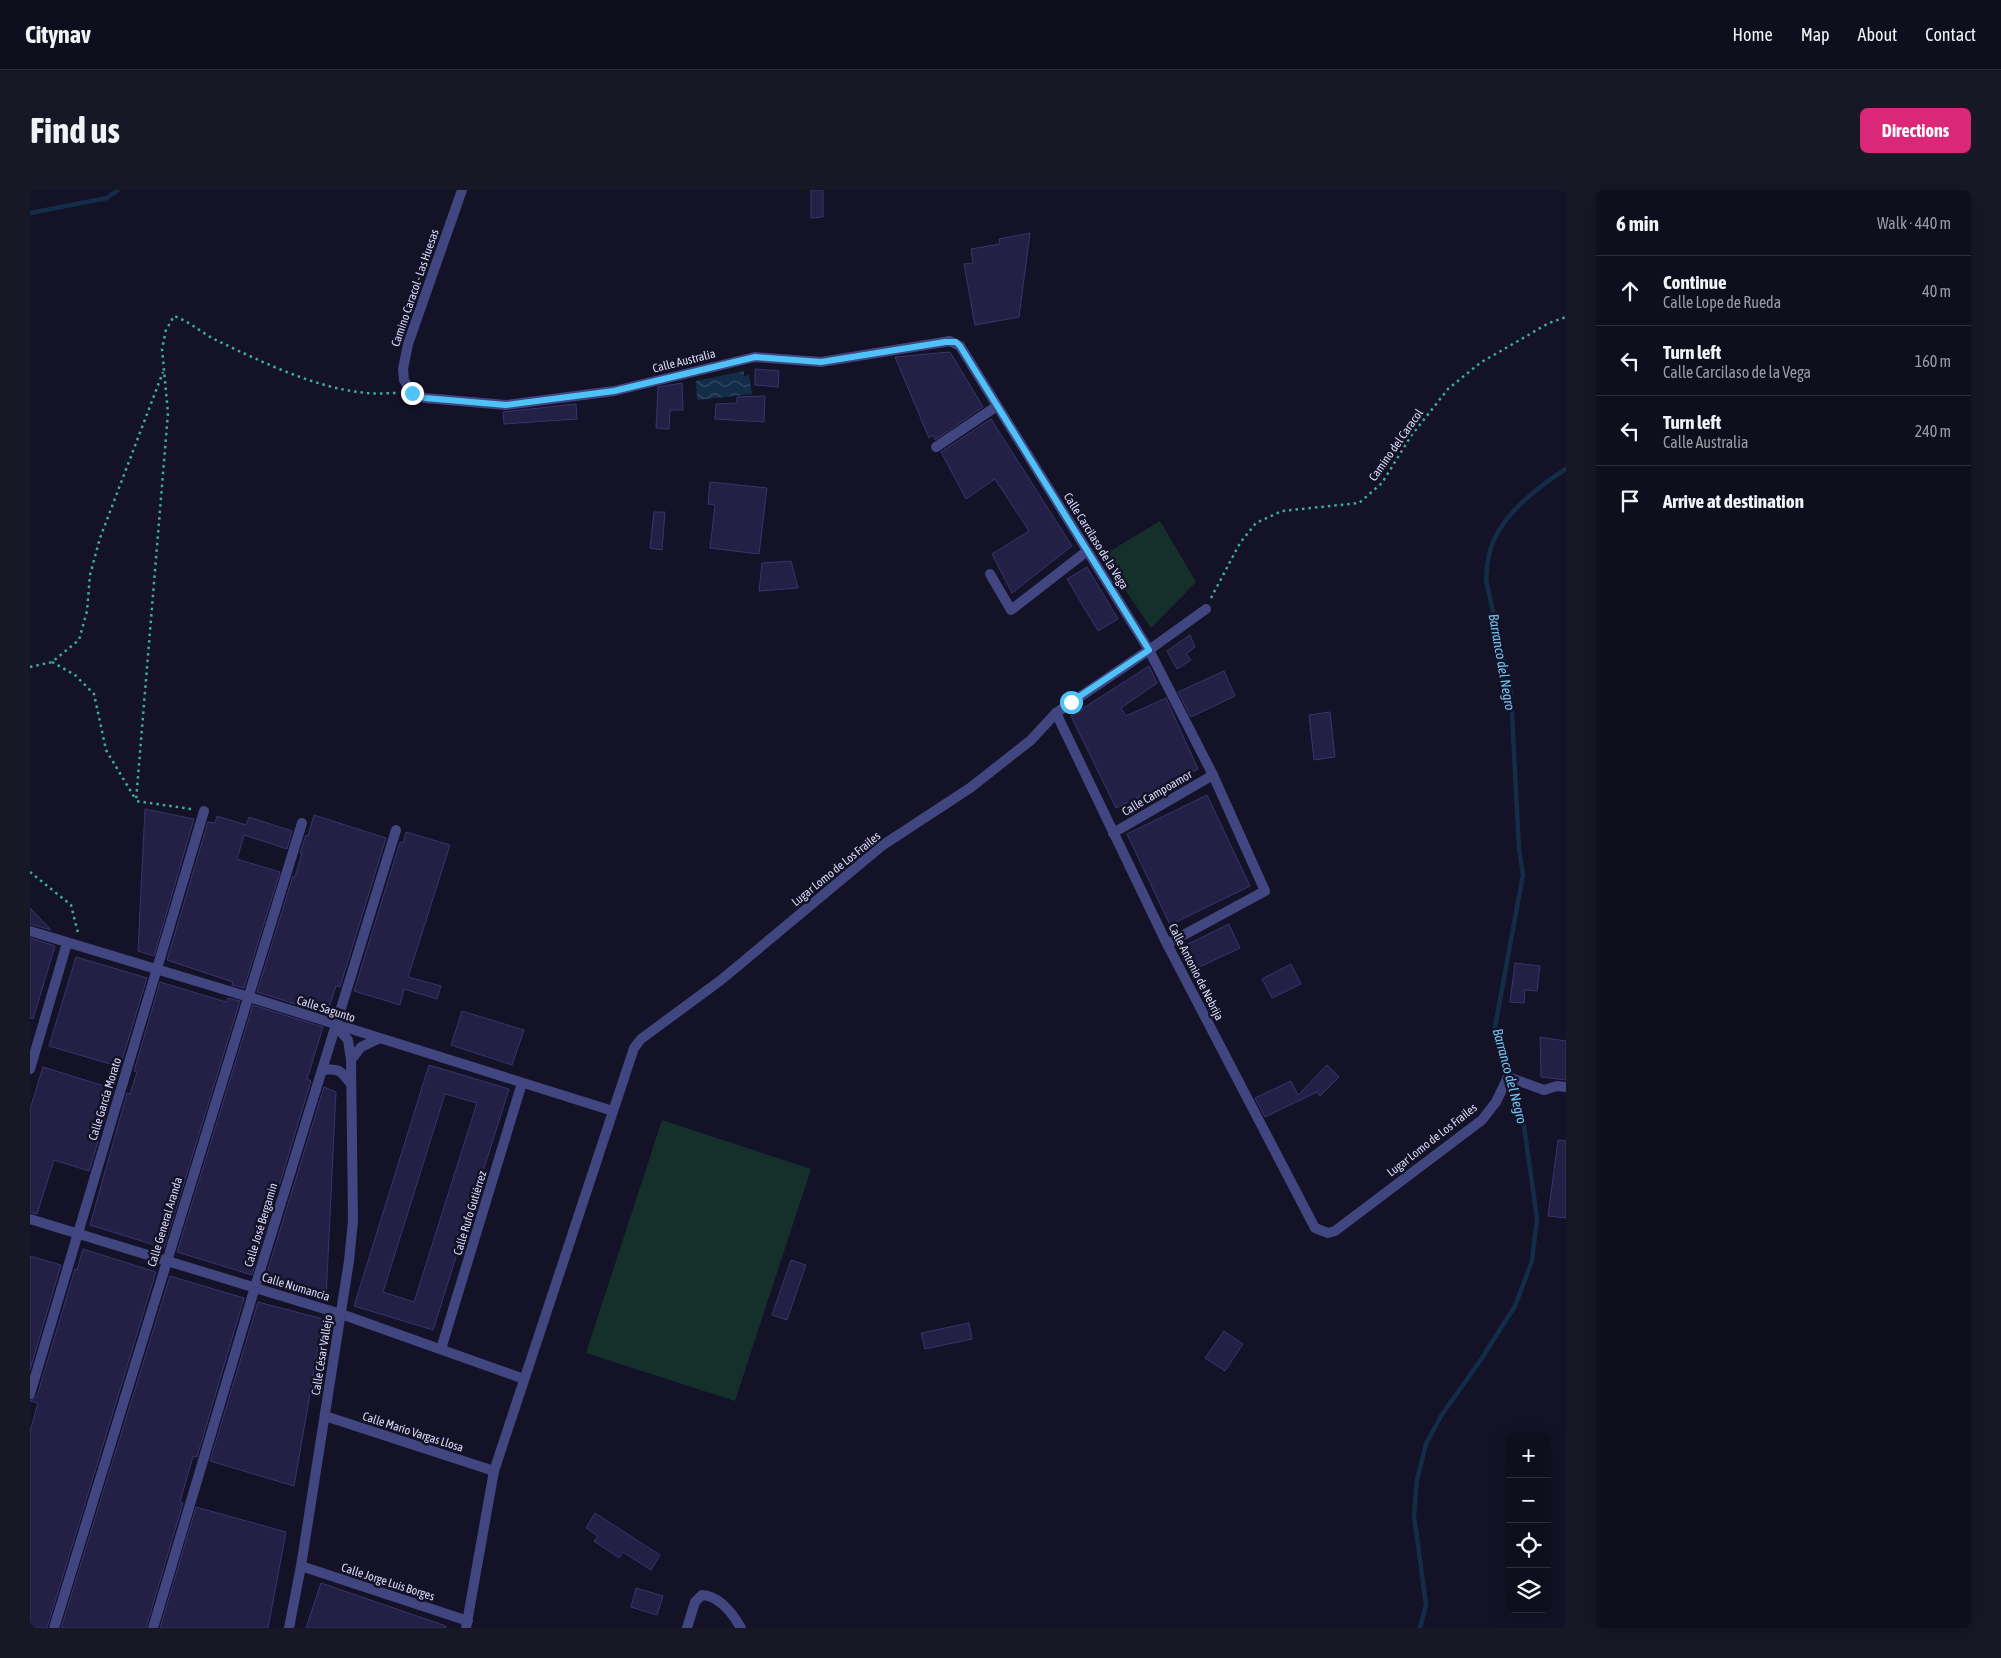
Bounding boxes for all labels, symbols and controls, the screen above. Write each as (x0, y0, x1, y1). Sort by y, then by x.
text: Citynav (25, 21, 91, 48)
text: Home (1733, 24, 1773, 45)
text: Map (1801, 24, 1830, 45)
text: About (1858, 24, 1897, 45)
text: Contact (1925, 24, 1976, 45)
button: Directions (1860, 108, 1971, 153)
text: Find us (30, 110, 120, 150)
text: 6 min (1616, 211, 1659, 235)
text: Walk · 440 m (1877, 214, 1951, 232)
street label: Camino Caracol - Las Huesas (388, 227, 442, 349)
text: Continue (1663, 271, 1727, 293)
icon: ahead (1616, 277, 1644, 305)
text: 40 m (1922, 282, 1951, 300)
text: Calle Lope de Rueda (1663, 293, 1781, 311)
text: Turn left (1663, 341, 1721, 363)
street label: Calle Australia (651, 346, 717, 376)
icon: left (1616, 347, 1644, 375)
text: 160 m (1915, 352, 1951, 370)
text: Calle Carcilaso de la Vega (1663, 363, 1811, 381)
route end (401, 382, 424, 405)
street label: Camino del Caracol (1366, 406, 1426, 484)
text: Turn left (1663, 411, 1721, 433)
icon: left (1616, 417, 1644, 445)
text: 240 m (1915, 422, 1951, 440)
text: Calle Australia (1663, 433, 1748, 451)
icon: arrive (1616, 487, 1644, 515)
street label: Calle Carcilaso de la Vega (1061, 490, 1131, 592)
text: Arrive at destination (1663, 490, 1804, 512)
water label: Barranco del Negro (1486, 612, 1518, 712)
route start (1060, 691, 1083, 714)
street label: Calle Campoamor (1119, 767, 1195, 819)
street label: Lugar Lomo de Los Frailes (789, 829, 883, 909)
street label: Calle Antonio de Nebrija (1166, 921, 1226, 1023)
street label: Calle Sagunto (295, 993, 357, 1025)
water label: Barranco del Negro (1490, 1027, 1530, 1126)
street label: Calle García Morato (86, 1056, 124, 1142)
street label: Lugar Lomo de Los Frailes (1384, 1101, 1480, 1179)
street label: Calle Rufo Gutiérrez (451, 1169, 490, 1257)
street label: Calle General Aranda (145, 1176, 185, 1268)
street label: Calle José Bergamin (242, 1181, 280, 1269)
street label: Calle Numancia (260, 1270, 332, 1304)
street label: Calle César Vallejo (309, 1313, 335, 1396)
street label: Calle Mario Vargas Llosa (361, 1409, 465, 1455)
map controls (1506, 1433, 1551, 1613)
button: + (1506, 1433, 1551, 1478)
button: − (1506, 1478, 1551, 1523)
button: locate (1506, 1523, 1551, 1568)
street label: Calle Jorge Luis Borges (340, 1560, 436, 1604)
button: layers (1506, 1568, 1551, 1613)

